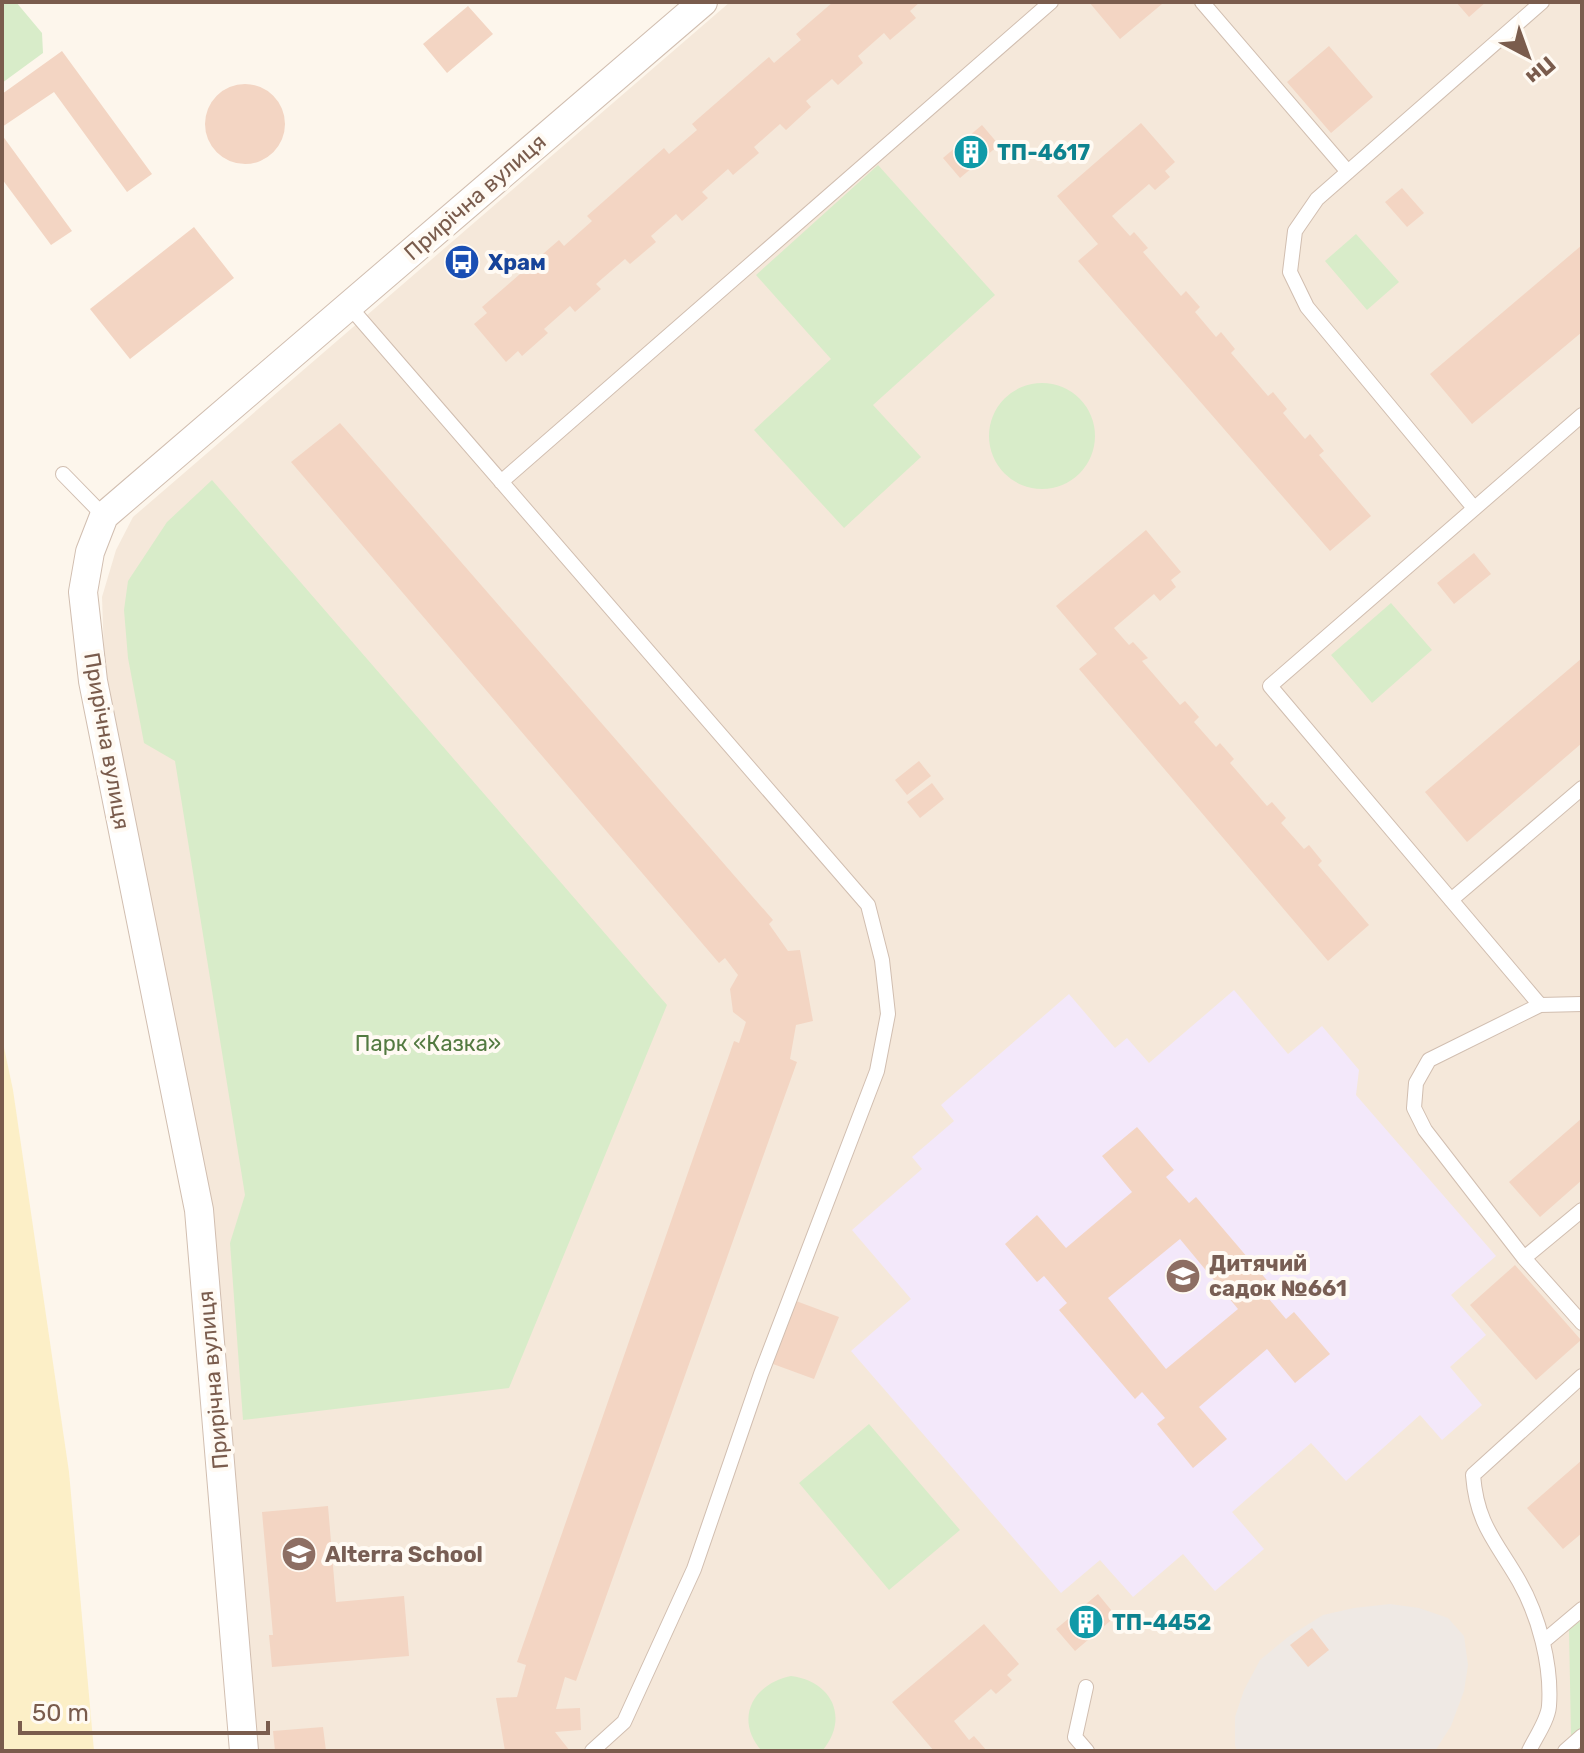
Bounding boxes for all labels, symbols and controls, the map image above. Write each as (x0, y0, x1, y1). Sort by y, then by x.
north arrow (1488, 16, 1568, 96)
text: Пн (1520, 51, 1561, 91)
street label: Прирічна вулиця (399, 128, 551, 266)
building icon: ТП-4617 (952, 133, 990, 171)
place label: ТП-4617 (997, 139, 1090, 166)
bus stop icon: Храм (443, 243, 481, 281)
place label: Храм (488, 249, 546, 276)
street label: Прирічна вулиця (78, 650, 136, 832)
park label: Парк «Казка» (355, 1030, 501, 1057)
place label: Дитячий садок №661 (1209, 1250, 1347, 1302)
school or university icon: Дитячий садок №661 (1164, 1257, 1202, 1295)
street label: Прирічна вулиця (192, 1290, 234, 1470)
school or university icon: Alterra School (280, 1535, 318, 1573)
place label: Alterra School (325, 1541, 483, 1568)
building icon: ТП-4452 (1067, 1603, 1105, 1641)
place label: ТП-4452 (1112, 1609, 1211, 1636)
scale bar (20, 1685, 268, 1735)
text: 50 m (32, 1699, 89, 1727)

